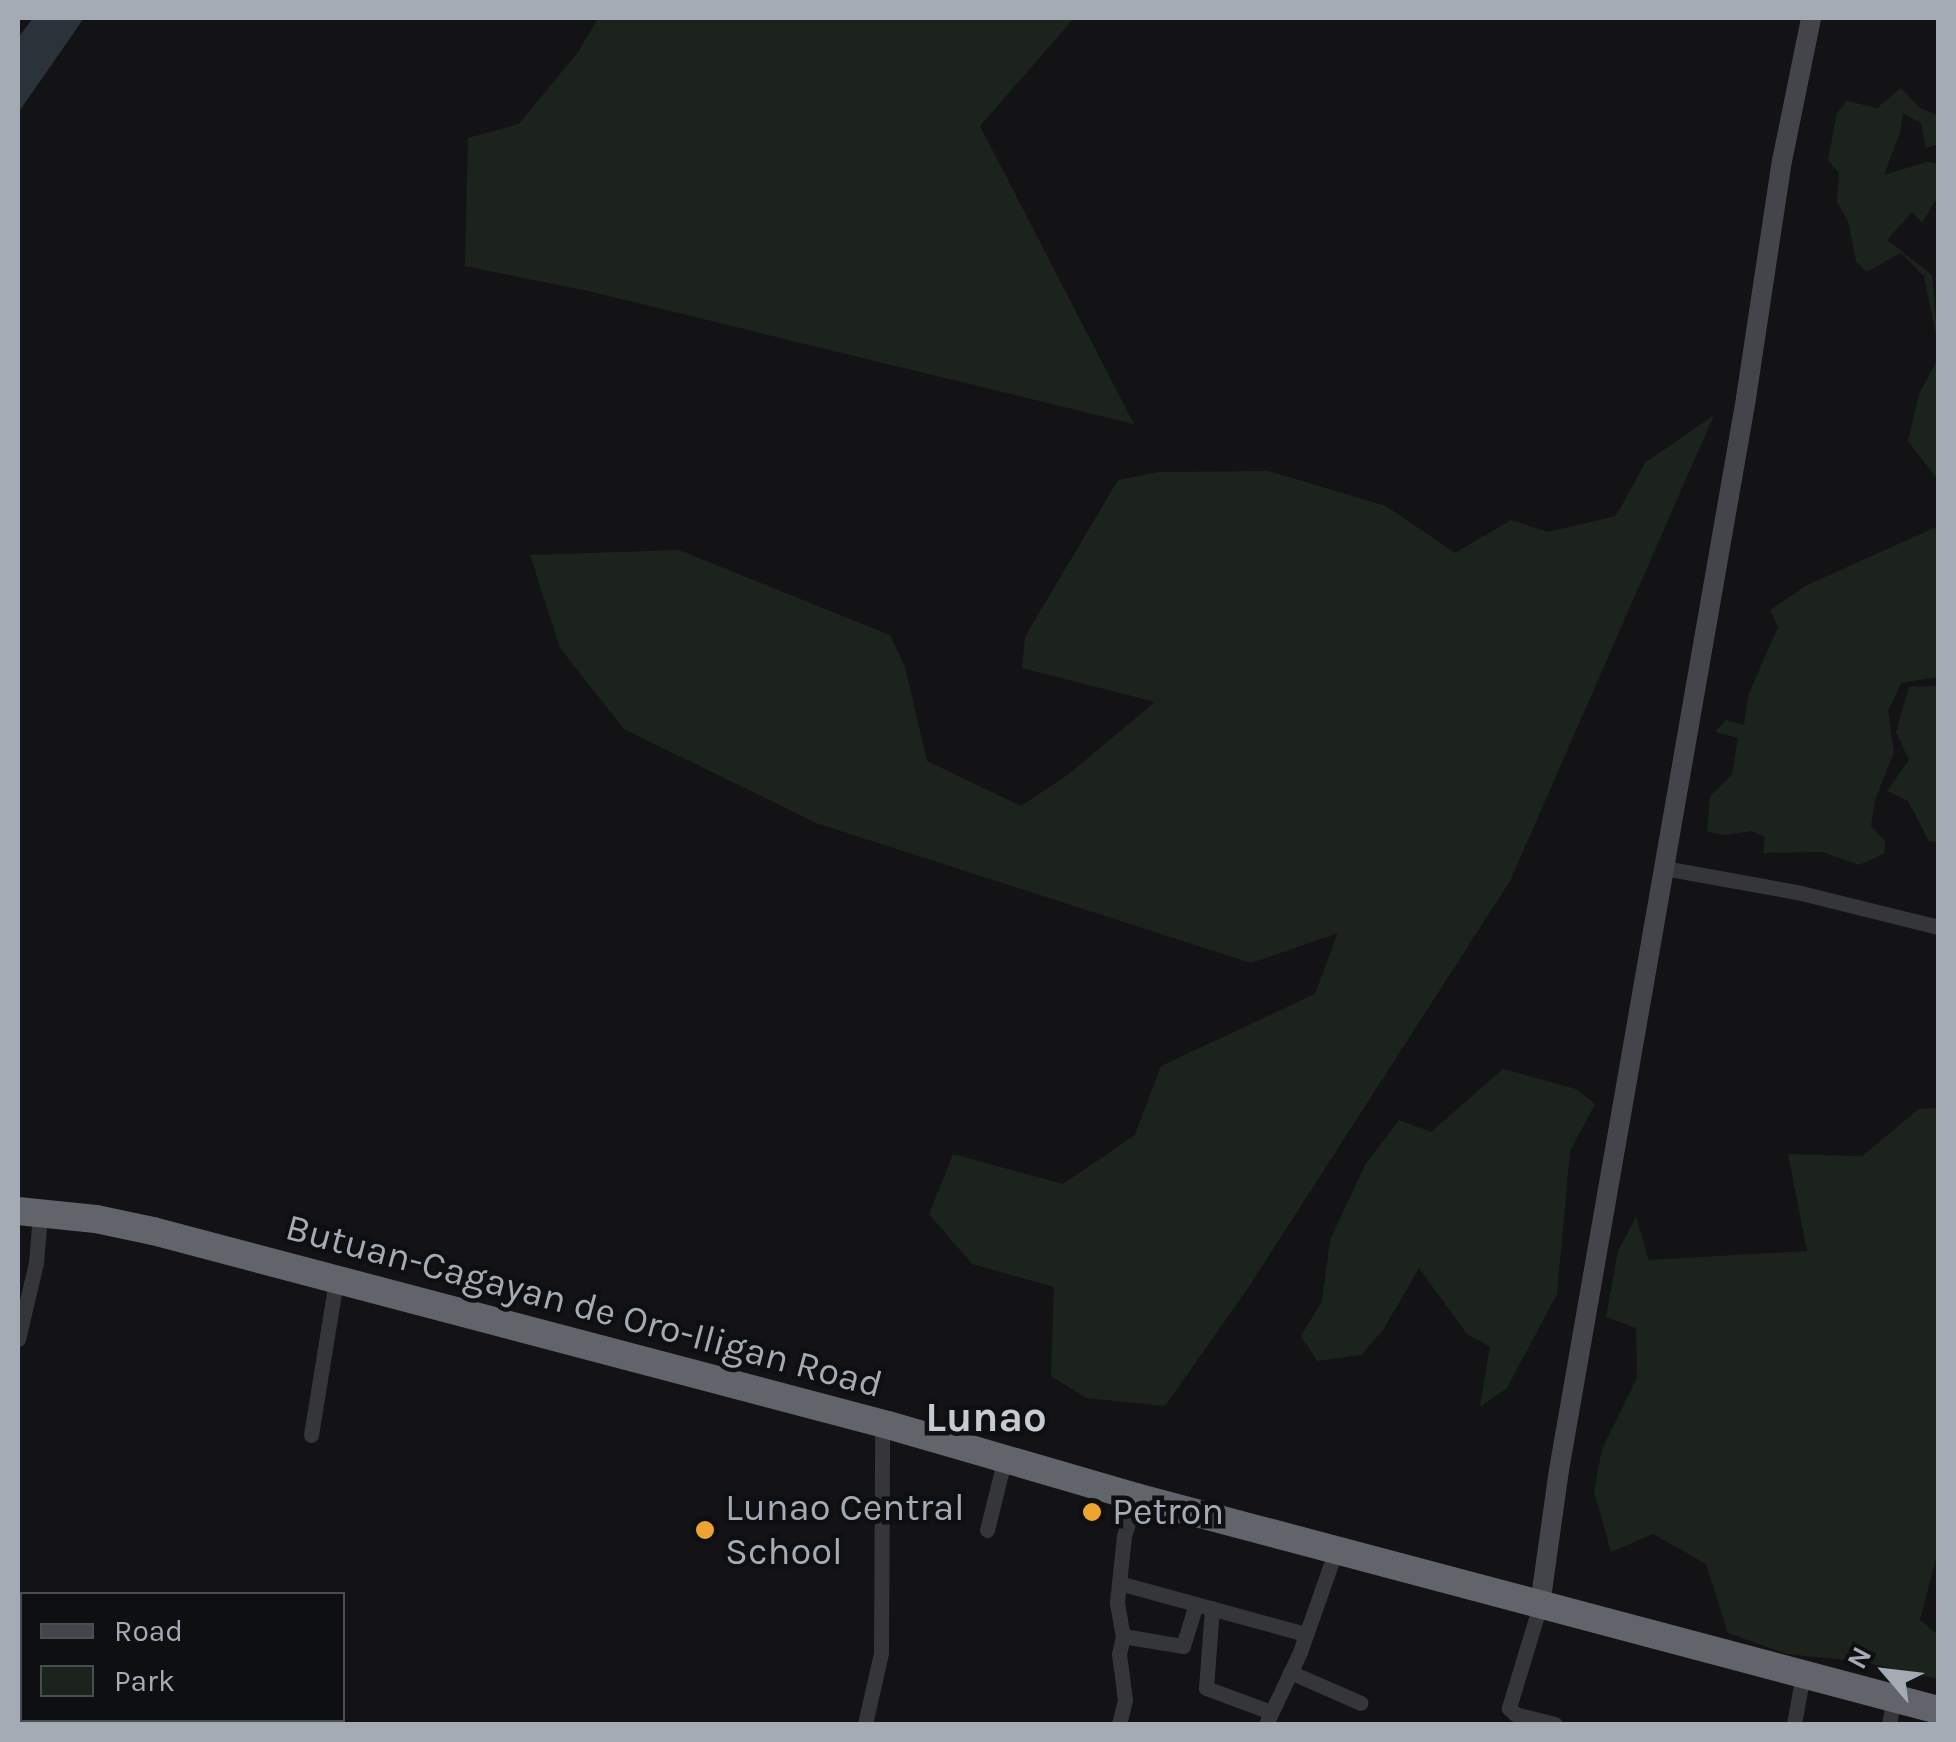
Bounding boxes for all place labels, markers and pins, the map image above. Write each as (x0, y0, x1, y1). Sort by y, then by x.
place label: Lunao Central School (725, 1485, 965, 1575)
place label: Petron (1112, 1489, 1224, 1535)
marker: Petron (1081, 1501, 1103, 1523)
marker: Lunao Central School (694, 1519, 716, 1541)

